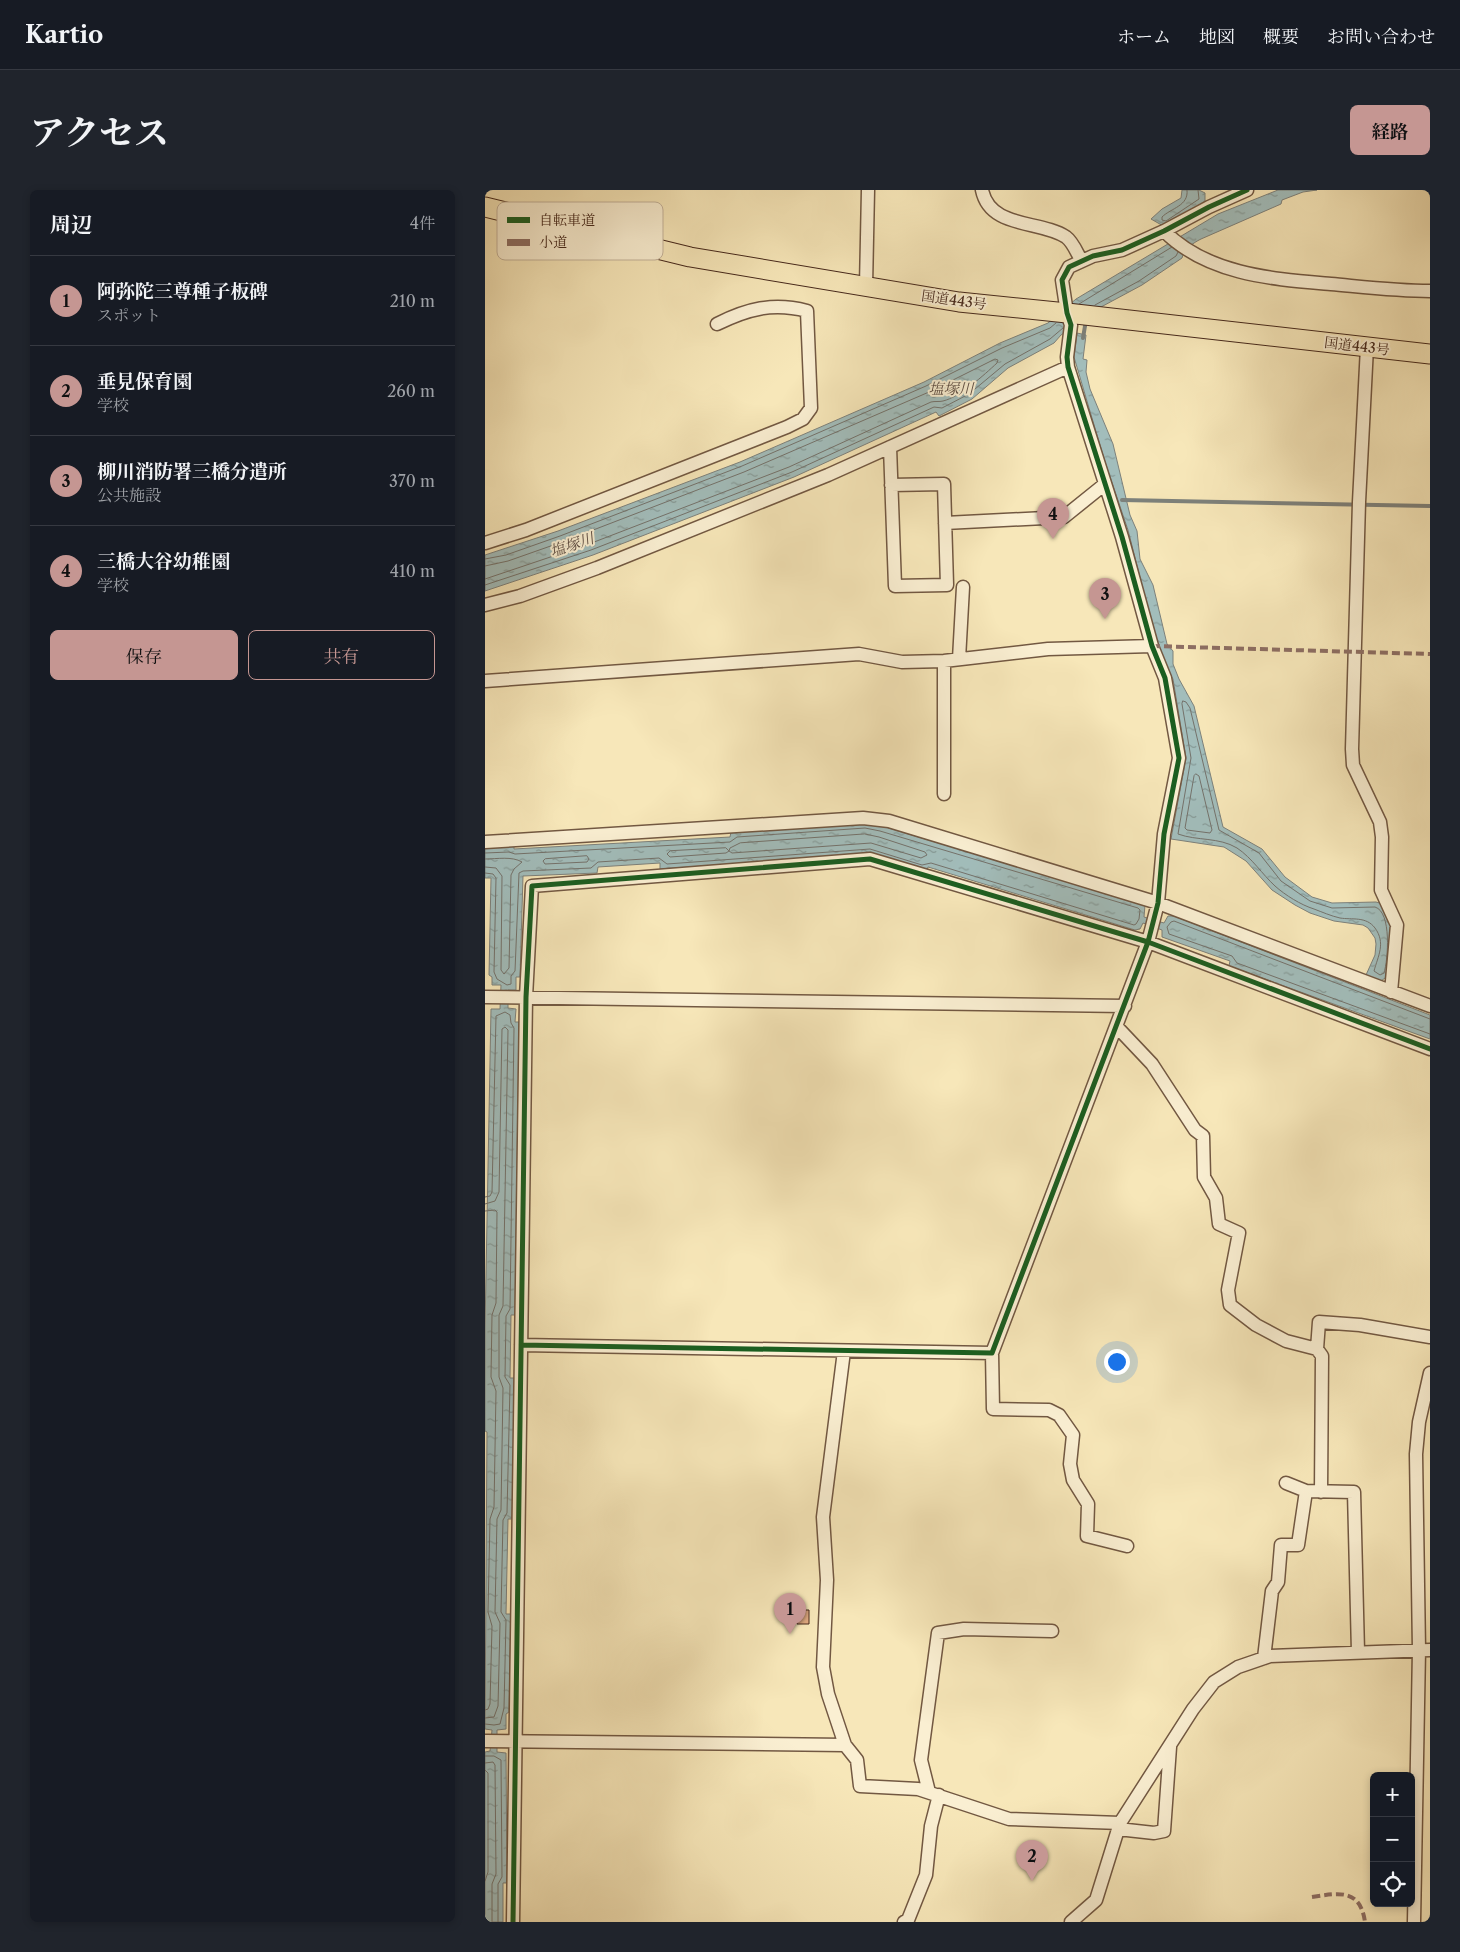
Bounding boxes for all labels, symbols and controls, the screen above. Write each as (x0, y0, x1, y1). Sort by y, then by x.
text: Kartio (25, 20, 103, 49)
text: ホーム (1117, 26, 1171, 48)
text: 地図 (1199, 26, 1235, 48)
text: 概要 (1263, 26, 1299, 48)
text: お問い合わせ (1327, 26, 1435, 48)
button: 経路 (1350, 105, 1430, 155)
text: アクセス (30, 111, 169, 154)
legend (497, 202, 663, 260)
text: 自転車道 (539, 211, 595, 229)
text: 周辺 (50, 212, 92, 237)
text: 4件 (410, 213, 435, 233)
text: 小道 (539, 233, 567, 251)
text: 阿弥陀三尊種子板碑 (97, 280, 268, 303)
street label: 国道443号 (920, 287, 988, 313)
text: 1 (62, 291, 70, 311)
text: 210 m (390, 291, 435, 311)
text: スポット (97, 305, 161, 325)
street label: 国道443号 (1323, 333, 1391, 359)
text: 垂見保育園 (97, 370, 192, 393)
water label: 塩塚川 (928, 379, 975, 398)
text: 2 (61, 381, 71, 401)
text: 260 m (387, 381, 435, 401)
text: 学校 (97, 395, 129, 415)
text: 柳川消防署三橋分遣所 (97, 460, 287, 483)
text: 3 (61, 471, 71, 491)
text: 370 m (389, 471, 435, 491)
text: 公共施設 (97, 485, 161, 505)
pin: 4 (1037, 498, 1069, 539)
water label: 塩塚川 (547, 528, 598, 561)
text: 三橋大谷幼稚園 (97, 550, 230, 573)
text: 4 (61, 561, 71, 581)
text: 410 m (390, 561, 435, 581)
text: 学校 (97, 575, 129, 595)
pin: 3 (1089, 578, 1121, 619)
button: 保存 (50, 630, 238, 680)
button: 共有 (248, 630, 435, 680)
your location (1104, 1349, 1130, 1375)
pin: 1 (774, 1593, 806, 1634)
map controls (1370, 1772, 1415, 1907)
button: + (1370, 1772, 1415, 1817)
button: − (1370, 1817, 1415, 1862)
pin: 2 (1016, 1840, 1048, 1881)
button: locate (1370, 1862, 1415, 1907)

